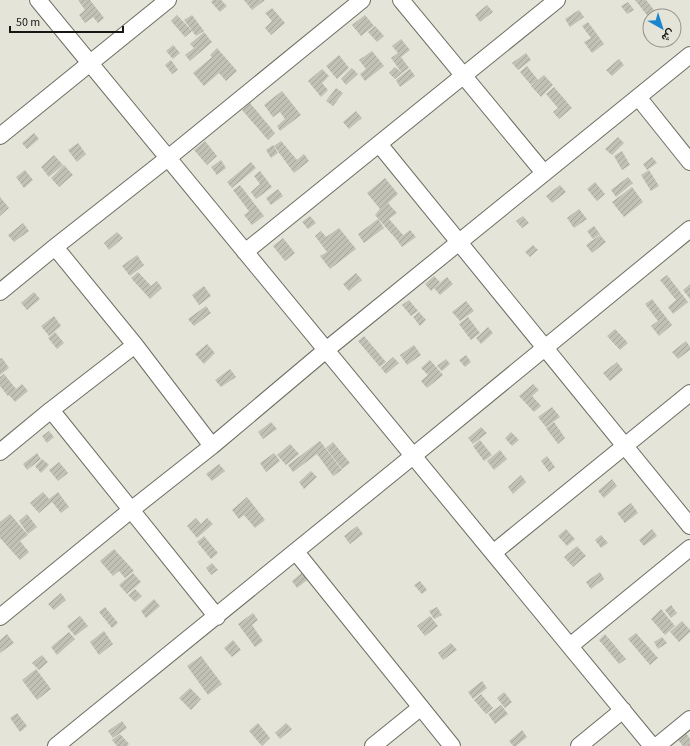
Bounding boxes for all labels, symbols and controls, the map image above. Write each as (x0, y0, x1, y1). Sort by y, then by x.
scale bar (10, 8, 123, 34)
north arrow (642, 8, 682, 48)
text: 50 m (16, 14, 40, 31)
text: ش (658, 25, 678, 45)

